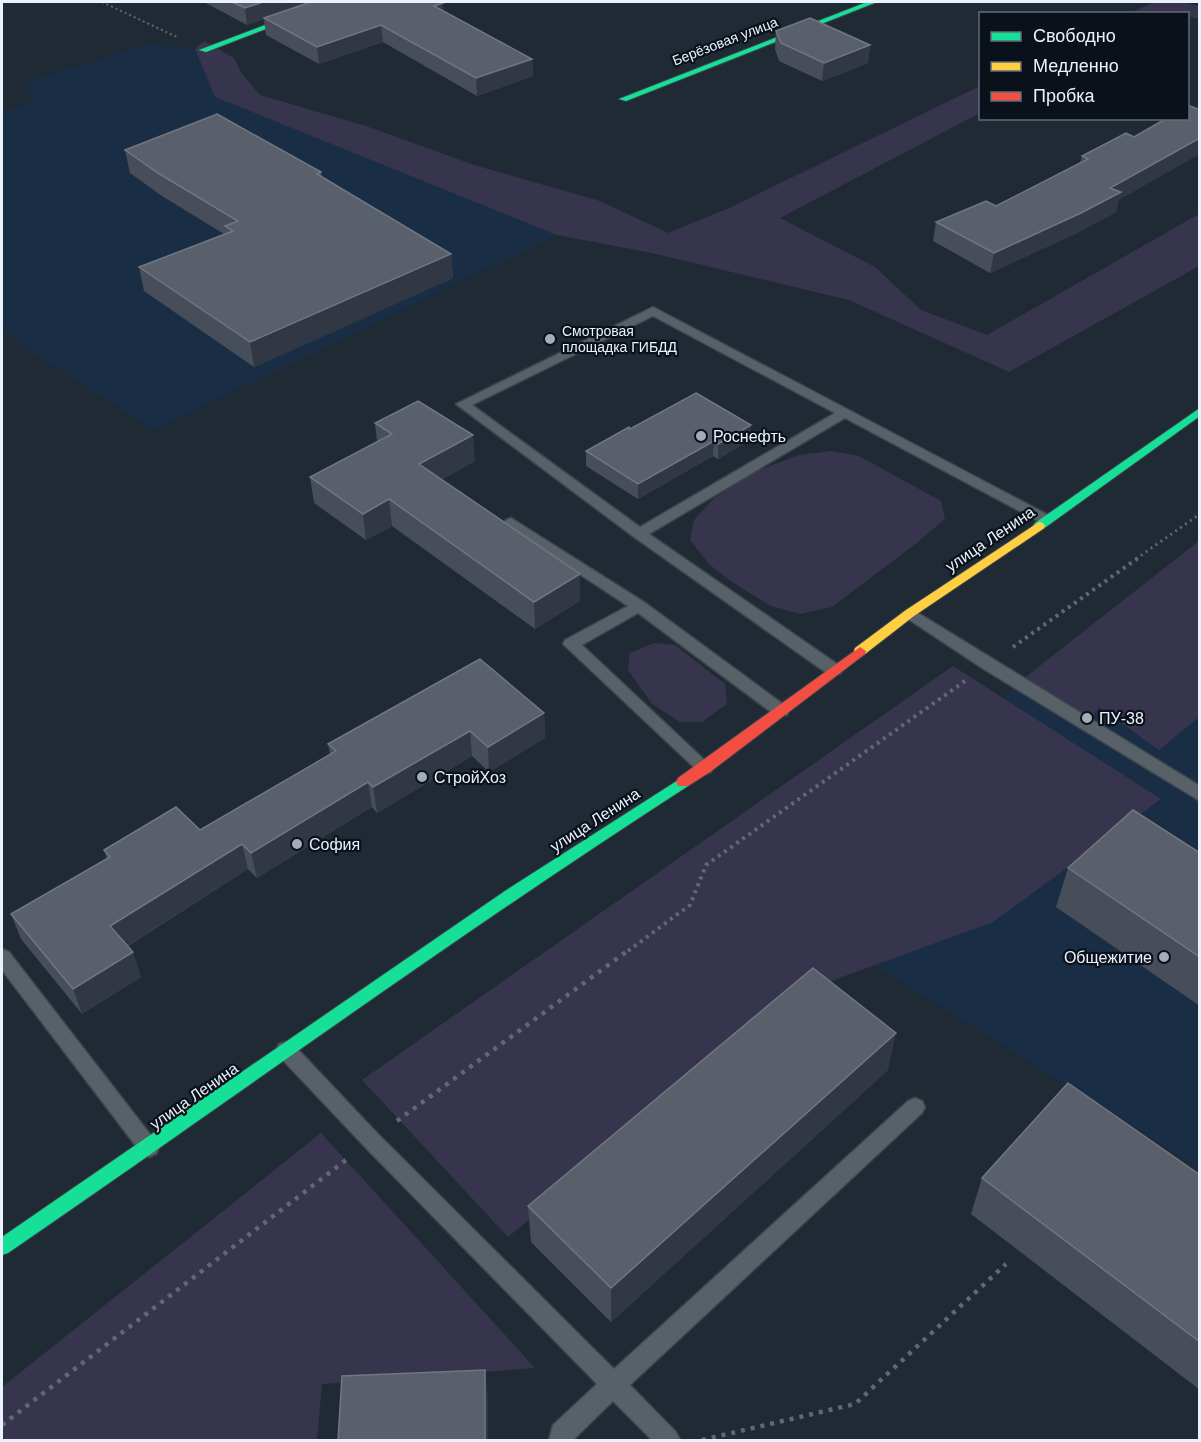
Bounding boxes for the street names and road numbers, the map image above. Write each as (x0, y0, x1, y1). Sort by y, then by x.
street label: Берёзовая улица (670, 13, 780, 68)
street label: улица Ленина (942, 503, 1038, 575)
street label: улица Ленина (547, 785, 643, 855)
street label: улица Ленина (147, 1059, 241, 1133)

